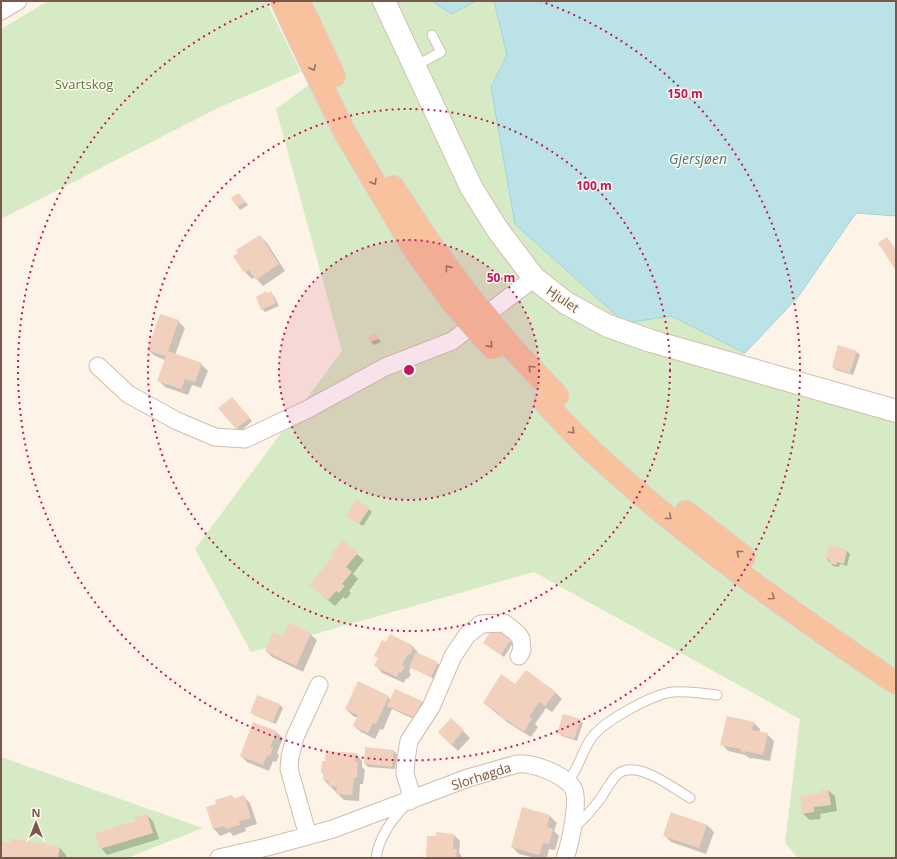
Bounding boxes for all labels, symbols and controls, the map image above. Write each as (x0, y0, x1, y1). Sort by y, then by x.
one-way arrow (308, 63, 316, 71)
park label: Svartskog (55, 75, 113, 93)
text: 150 m (667, 85, 703, 102)
water label: Gjersjøen (669, 149, 727, 168)
text: 100 m (576, 177, 612, 194)
one-way arrow (369, 178, 376, 185)
one-way arrow (446, 265, 453, 272)
text: 50 m (487, 269, 515, 286)
street label: Hjulet (543, 281, 583, 317)
one-way arrow (486, 341, 493, 348)
centre of rings (402, 363, 416, 377)
one-way arrow (529, 365, 536, 372)
one-way arrow (567, 426, 575, 434)
one-way arrow (665, 513, 672, 520)
one-way arrow (737, 551, 744, 558)
one-way arrow (768, 592, 775, 600)
street label: Slorhøgda (449, 758, 513, 794)
north arrow (16, 803, 56, 843)
text: N (32, 805, 40, 820)

